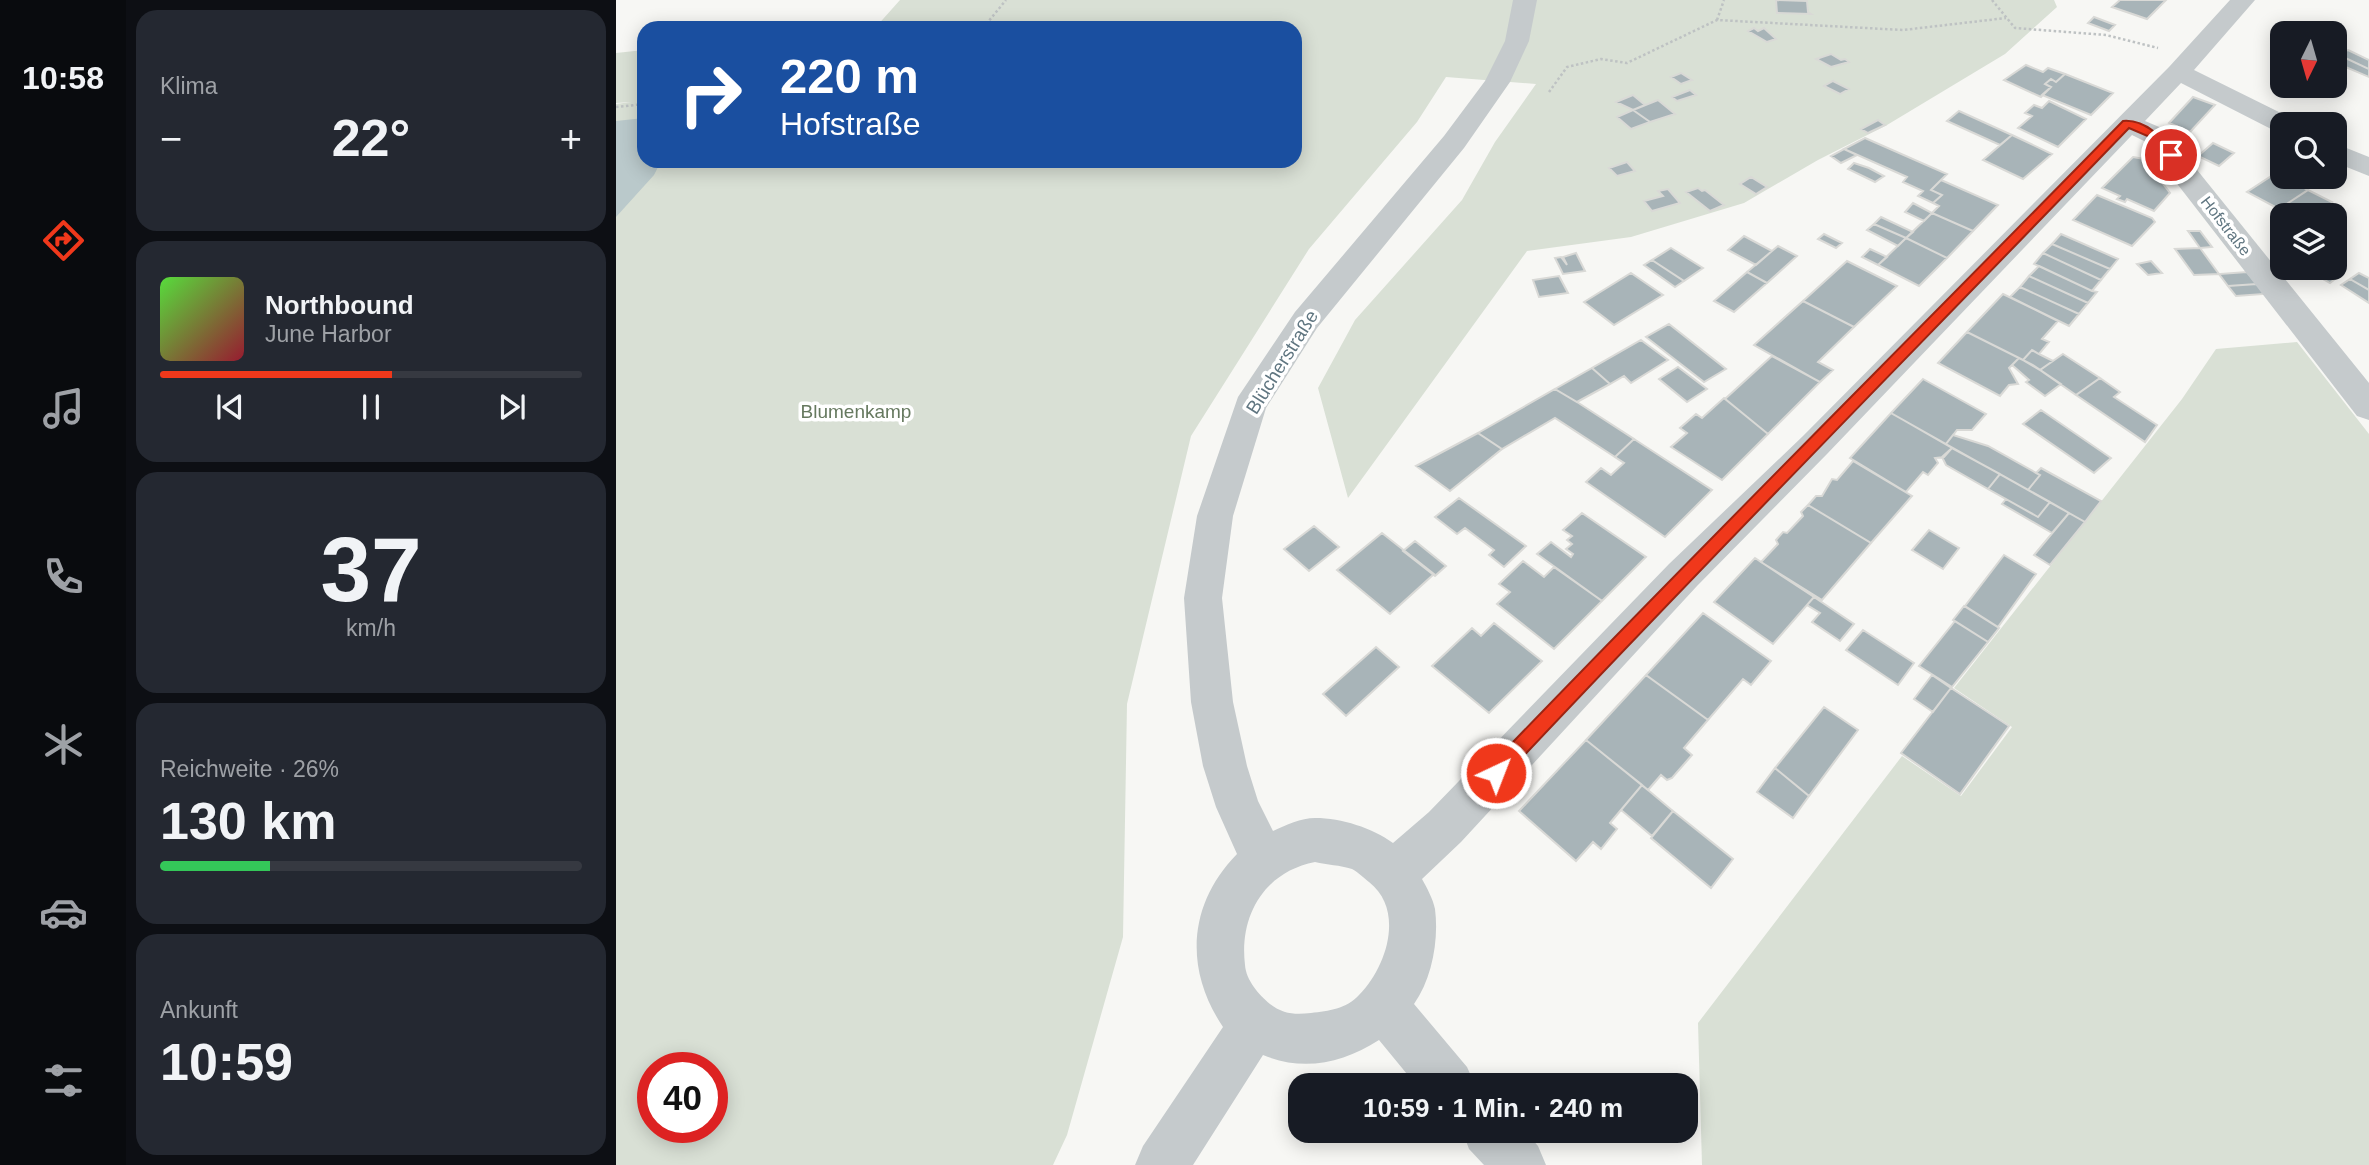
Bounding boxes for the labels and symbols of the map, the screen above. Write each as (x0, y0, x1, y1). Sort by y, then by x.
north arrow (2270, 21, 2347, 98)
pin (2141, 125, 2201, 185)
street label: Hofstraße (2198, 193, 2254, 259)
street label: Blücherstraße (1242, 306, 1322, 418)
park label: Blumenkamp (801, 401, 911, 422)
position arrow (1459, 736, 1533, 810)
speed limit sign: 40 (637, 1052, 728, 1143)

